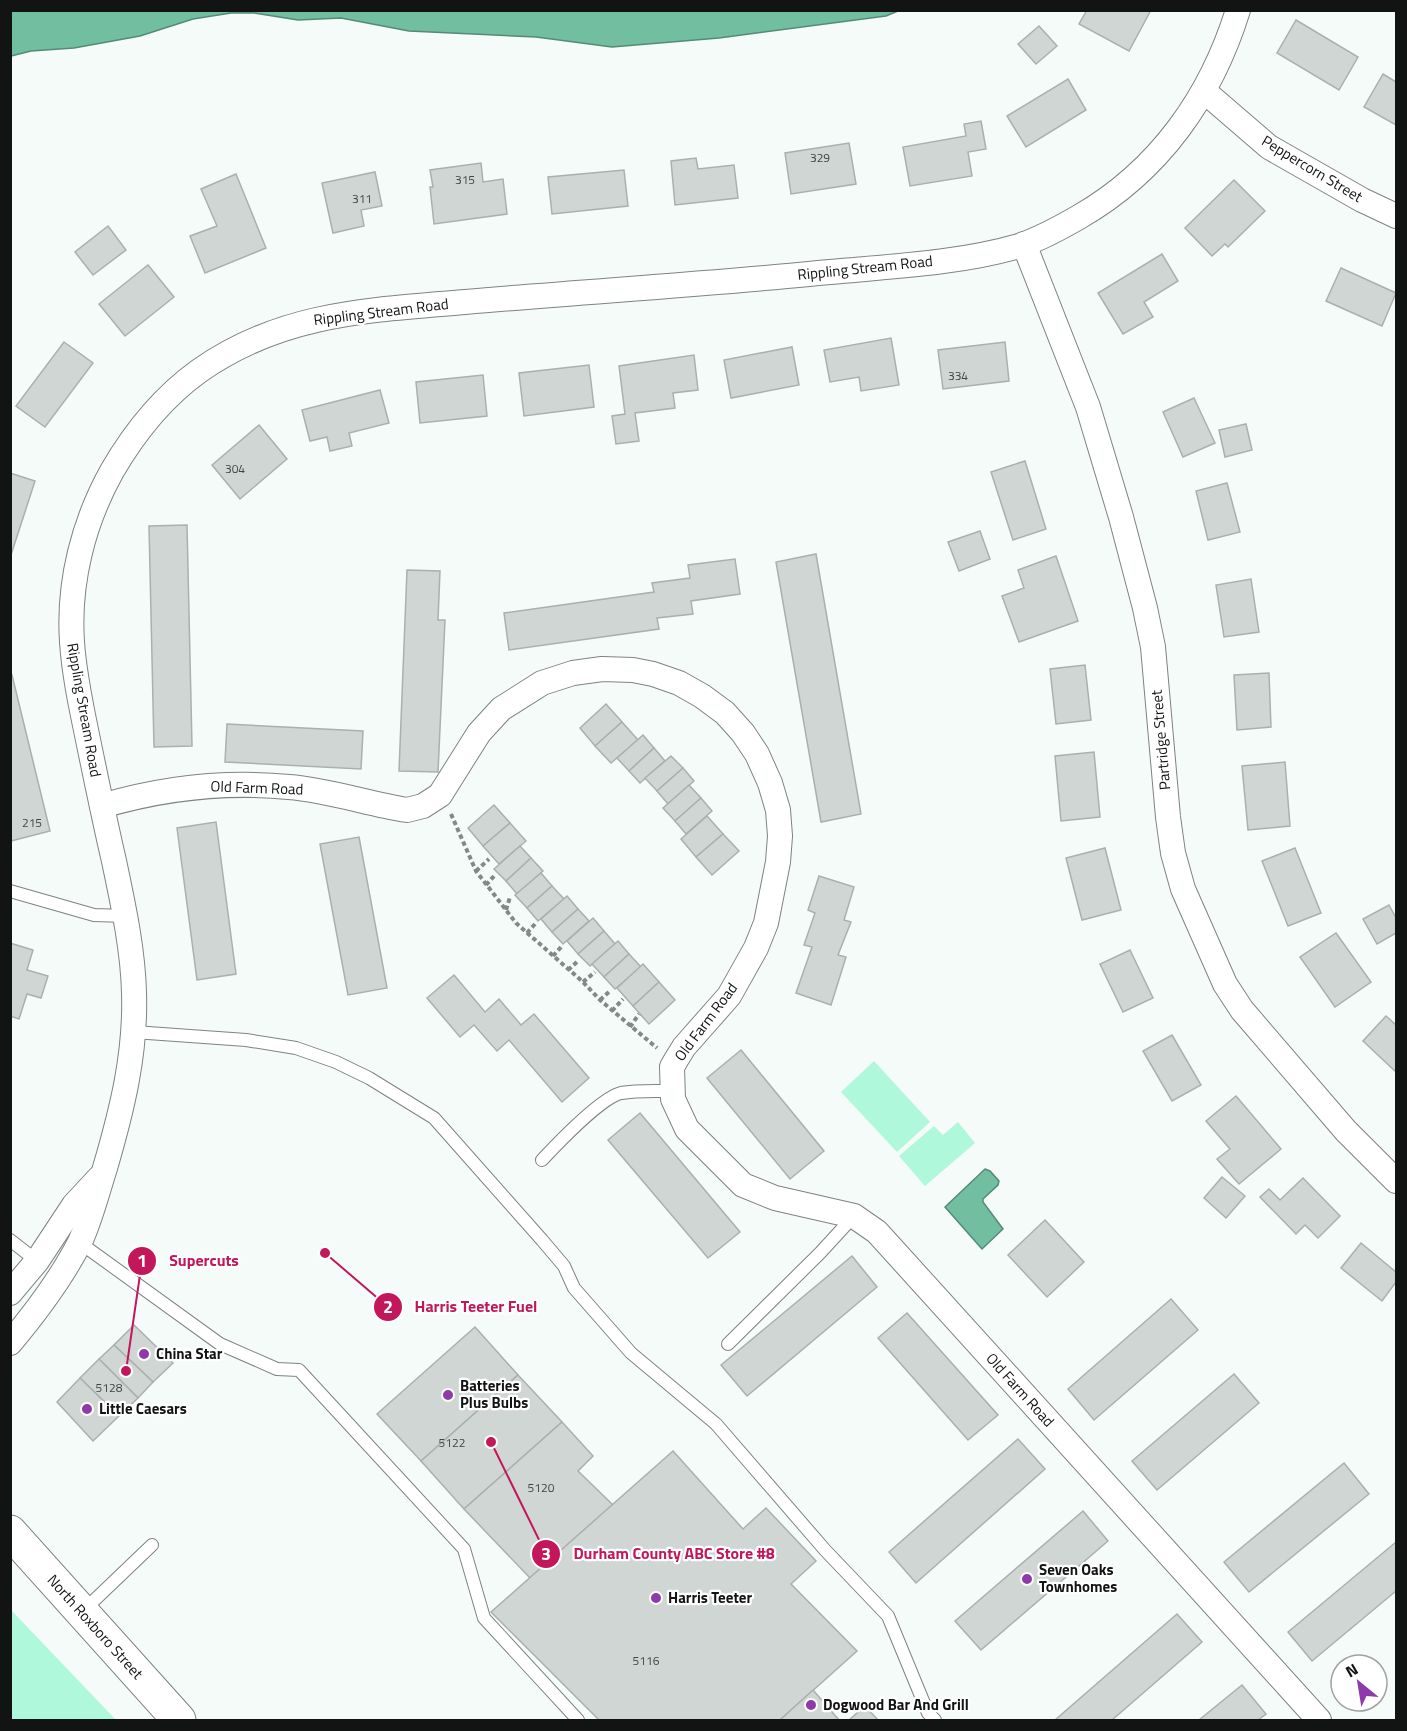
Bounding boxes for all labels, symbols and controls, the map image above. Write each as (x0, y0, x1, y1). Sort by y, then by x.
street label: Peppercorn Street (1257, 129, 1368, 208)
house number: 329 (810, 148, 830, 167)
house number: 315 (455, 170, 475, 189)
house number: 311 (352, 189, 372, 208)
street label: Rippling Stream Road (796, 249, 934, 286)
street label: Rippling Stream Road (312, 292, 450, 331)
house number: 334 (948, 366, 968, 385)
house number: 304 (225, 459, 245, 478)
street label: Rippling Stream Road (61, 641, 108, 779)
street label: Partridge Street (1145, 688, 1176, 791)
street label: Old Farm Road (210, 774, 304, 801)
house number: 215 (22, 813, 42, 832)
street label: Old Farm Road (668, 978, 743, 1066)
callout: Supercuts (127, 1244, 251, 1278)
text: 1 (137, 1247, 147, 1274)
text: Supercuts (169, 1248, 239, 1272)
callout: Harris Teeter Fuel (373, 1290, 550, 1324)
text: 2 (383, 1293, 393, 1320)
text: Harris Teeter Fuel (415, 1294, 537, 1318)
place label: China Star (156, 1342, 223, 1365)
marker: China Star (137, 1347, 151, 1361)
street label: Old Farm Road (981, 1347, 1060, 1432)
place label: Batteries Plus Bulbs (460, 1374, 528, 1414)
house number: 5128 (96, 1378, 123, 1397)
marker: Batteries Plus Bulbs (441, 1388, 455, 1402)
place label: Little Caesars (99, 1397, 187, 1420)
marker: Little Caesars (80, 1402, 94, 1416)
house number: 5122 (439, 1433, 465, 1452)
house number: 5120 (528, 1478, 555, 1497)
callout: Durham County ABC Store #8 (531, 1537, 787, 1571)
text: 3 (541, 1540, 551, 1567)
text: Durham County ABC Store #8 (573, 1541, 775, 1565)
place label: Seven Oaks Townhomes (1039, 1558, 1117, 1598)
street label: North Roxboro Street (42, 1569, 149, 1685)
marker: Seven Oaks Townhomes (1020, 1572, 1034, 1586)
place label: Harris Teeter (668, 1586, 752, 1609)
marker: Harris Teeter (649, 1591, 663, 1605)
house number: 5116 (633, 1651, 660, 1670)
north arrow (1329, 1653, 1389, 1713)
text: N (1341, 1657, 1362, 1683)
place label: Dogwood Bar And Grill (823, 1693, 969, 1716)
marker: Dogwood Bar And Grill (804, 1698, 818, 1712)

